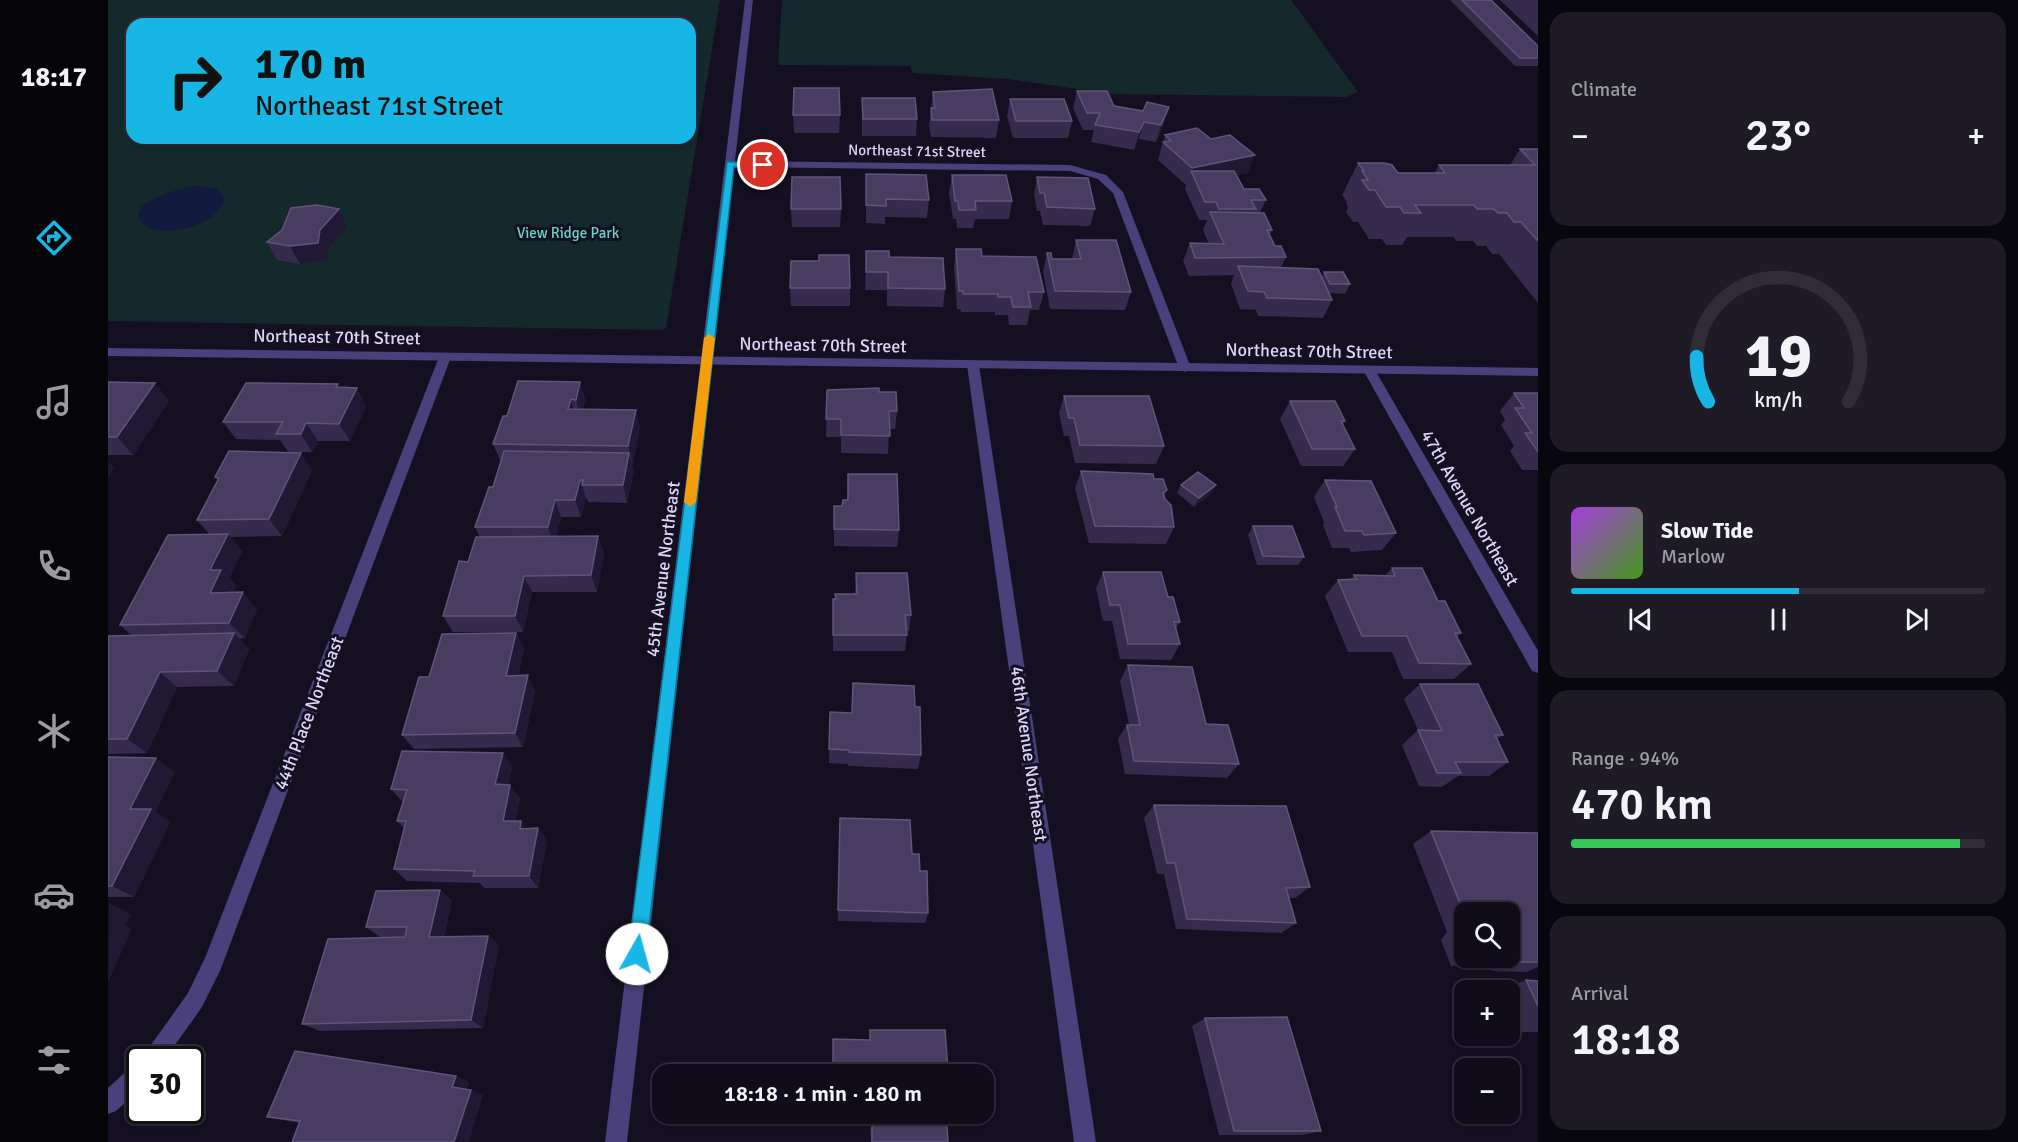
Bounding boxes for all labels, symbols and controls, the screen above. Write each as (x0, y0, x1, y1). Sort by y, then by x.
text: 170 m (255, 39, 366, 90)
icon: right (156, 42, 234, 120)
text: 18:17 (21, 61, 87, 94)
text: Climate (1571, 77, 1637, 102)
text: Northeast 71st Street (255, 90, 503, 123)
text: 23° (1745, 108, 1811, 163)
text: − (1571, 116, 1589, 157)
text: + (1967, 116, 1985, 157)
pin (737, 139, 788, 190)
street label: Northeast 71st Street (848, 141, 986, 161)
icon: arrive (746, 148, 779, 181)
icon: directions (33, 217, 75, 259)
park label: View Ridge Park (517, 224, 620, 242)
text: 19 (1744, 317, 1812, 394)
street label: Northeast 70th Street (253, 325, 421, 349)
street label: Northeast 70th Street (739, 333, 907, 357)
street label: Northeast 70th Street (1225, 339, 1393, 363)
icon: music (33, 381, 75, 423)
text: km/h (1754, 387, 1802, 413)
street label: 47th Avenue Northeast (1416, 426, 1524, 590)
street label: 45th Avenue Northeast (641, 480, 685, 658)
text: Slow Tide (1661, 517, 1753, 544)
text: Marlow (1661, 544, 1725, 569)
icon: phone (33, 545, 75, 587)
icon: previous (1624, 603, 1657, 636)
icon: pause (1762, 603, 1795, 636)
icon: next (1900, 603, 1933, 636)
street label: 44th Place Northeast (270, 633, 348, 793)
street label: 46th Avenue Northeast (1006, 665, 1052, 843)
icon: climate (33, 710, 75, 752)
text: Range · 94% (1571, 746, 1679, 771)
text: 470 km (1571, 777, 1713, 832)
icon: car (33, 874, 75, 916)
map controls (1454, 902, 1520, 1124)
button: search (1454, 902, 1520, 968)
position arrow (605, 922, 669, 986)
button: + (1454, 980, 1520, 1046)
text: Arrival (1571, 981, 1629, 1006)
text: 18:18 (1571, 1012, 1681, 1067)
icon: filters (33, 1039, 75, 1081)
speed limit sign: 30 (126, 1046, 204, 1124)
button: − (1454, 1058, 1520, 1124)
text: 18:18 · 1 min · 180 m (724, 1080, 922, 1107)

